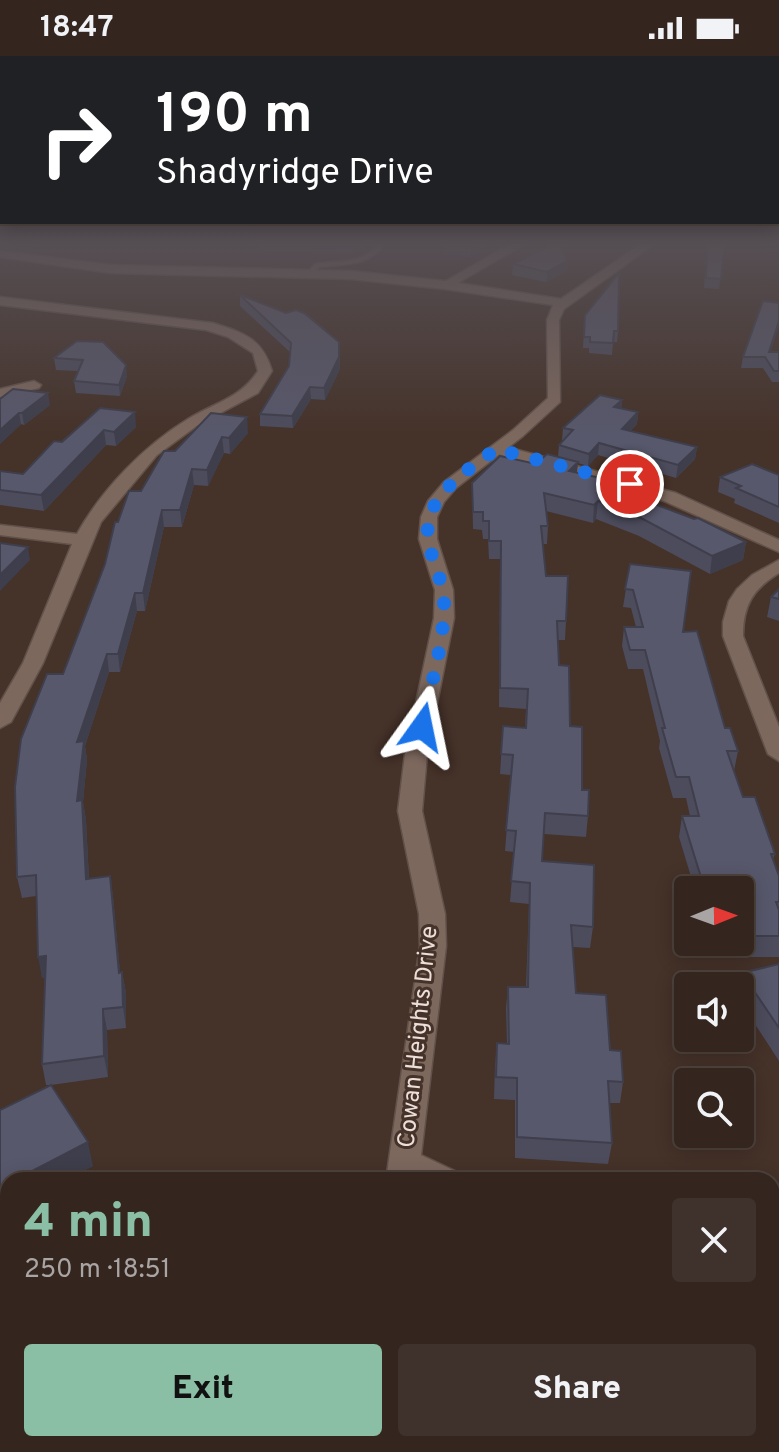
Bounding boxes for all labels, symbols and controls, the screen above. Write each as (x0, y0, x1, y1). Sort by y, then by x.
text: 18:47 (40, 10, 114, 47)
text: 190 m (156, 82, 313, 152)
icon: right (24, 88, 128, 192)
text: Shadyridge Drive (156, 151, 434, 197)
pin (596, 450, 664, 518)
icon: arrive (608, 462, 652, 506)
position arrow (380, 685, 464, 769)
north arrow (674, 876, 754, 956)
map controls (674, 876, 754, 1148)
street label: Cowan Heights Drive (392, 925, 446, 1149)
button: sound (674, 972, 754, 1052)
button: search (674, 1068, 754, 1148)
text: 4 min (24, 1194, 153, 1254)
button: close (672, 1198, 756, 1282)
text: 250 m · 18:51 (24, 1254, 170, 1287)
button: Exit (24, 1344, 382, 1436)
button: Share (398, 1344, 756, 1436)

